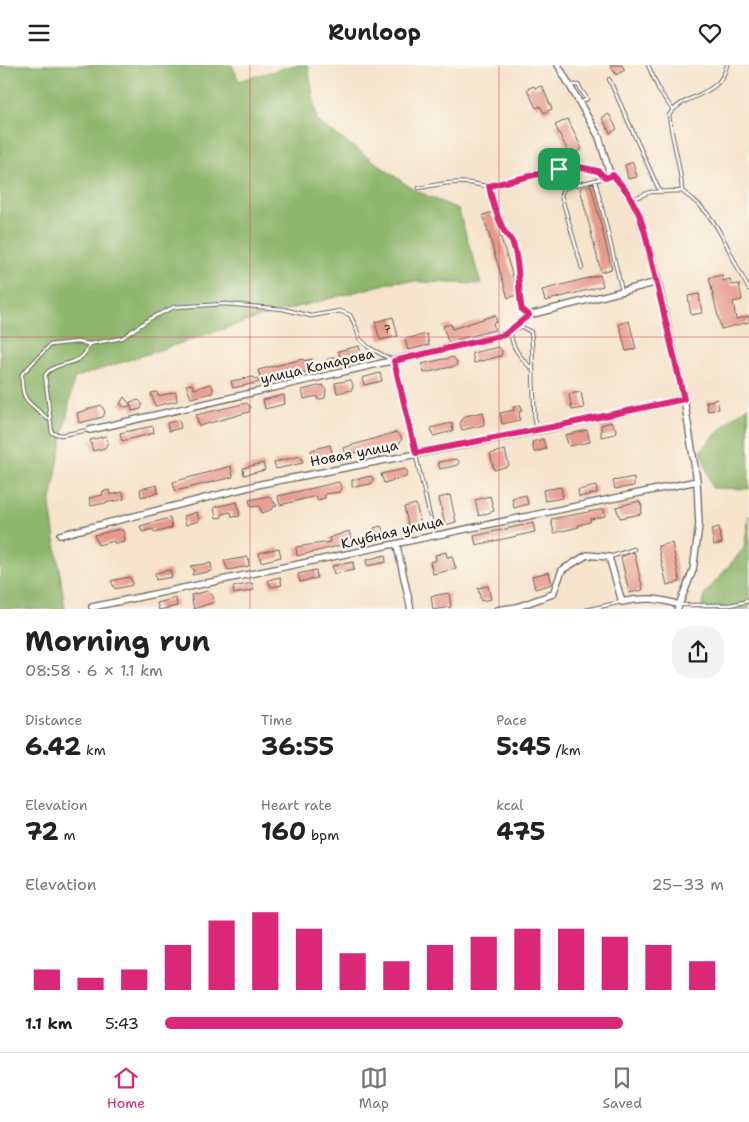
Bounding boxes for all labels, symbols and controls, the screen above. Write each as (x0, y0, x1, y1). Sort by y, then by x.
text: Runloop (328, 18, 421, 47)
icon: menu (25, 19, 53, 47)
icon: heart (696, 19, 724, 47)
pin (538, 148, 580, 190)
icon: arrive (545, 155, 573, 183)
house number: 7 (383, 322, 391, 337)
street label: улица Комарова (258, 344, 376, 388)
street label: Новая улица (308, 436, 400, 470)
street label: Клубная улица (339, 511, 445, 553)
text: Morning run (25, 622, 210, 660)
button: share (672, 626, 724, 678)
text: 08:58 · 6 × 1.1 km (25, 660, 163, 681)
text: Distance (25, 711, 82, 729)
text: Time (261, 711, 293, 729)
text: Pace (496, 711, 527, 729)
text: 6.42 (25, 729, 81, 763)
text: 36:55 (261, 729, 334, 763)
text: 5:45 (496, 729, 551, 763)
text: km (81, 741, 106, 759)
text: /km (551, 741, 581, 759)
text: Elevation (25, 796, 88, 814)
text: Heart rate (261, 796, 332, 814)
text: kcal (496, 796, 524, 814)
text: 72 (25, 814, 59, 848)
text: 160 (261, 814, 306, 848)
text: 475 (496, 814, 545, 848)
text: m (59, 826, 76, 844)
text: bpm (306, 826, 339, 844)
text: Elevation (25, 874, 97, 895)
text: 25–33 m (651, 874, 724, 895)
text: 1.1 km (25, 1013, 72, 1034)
text: 5:43 (105, 1013, 139, 1034)
tab: Home (107, 1064, 145, 1112)
tab: Map (359, 1064, 389, 1112)
tab: Saved (602, 1064, 642, 1112)

